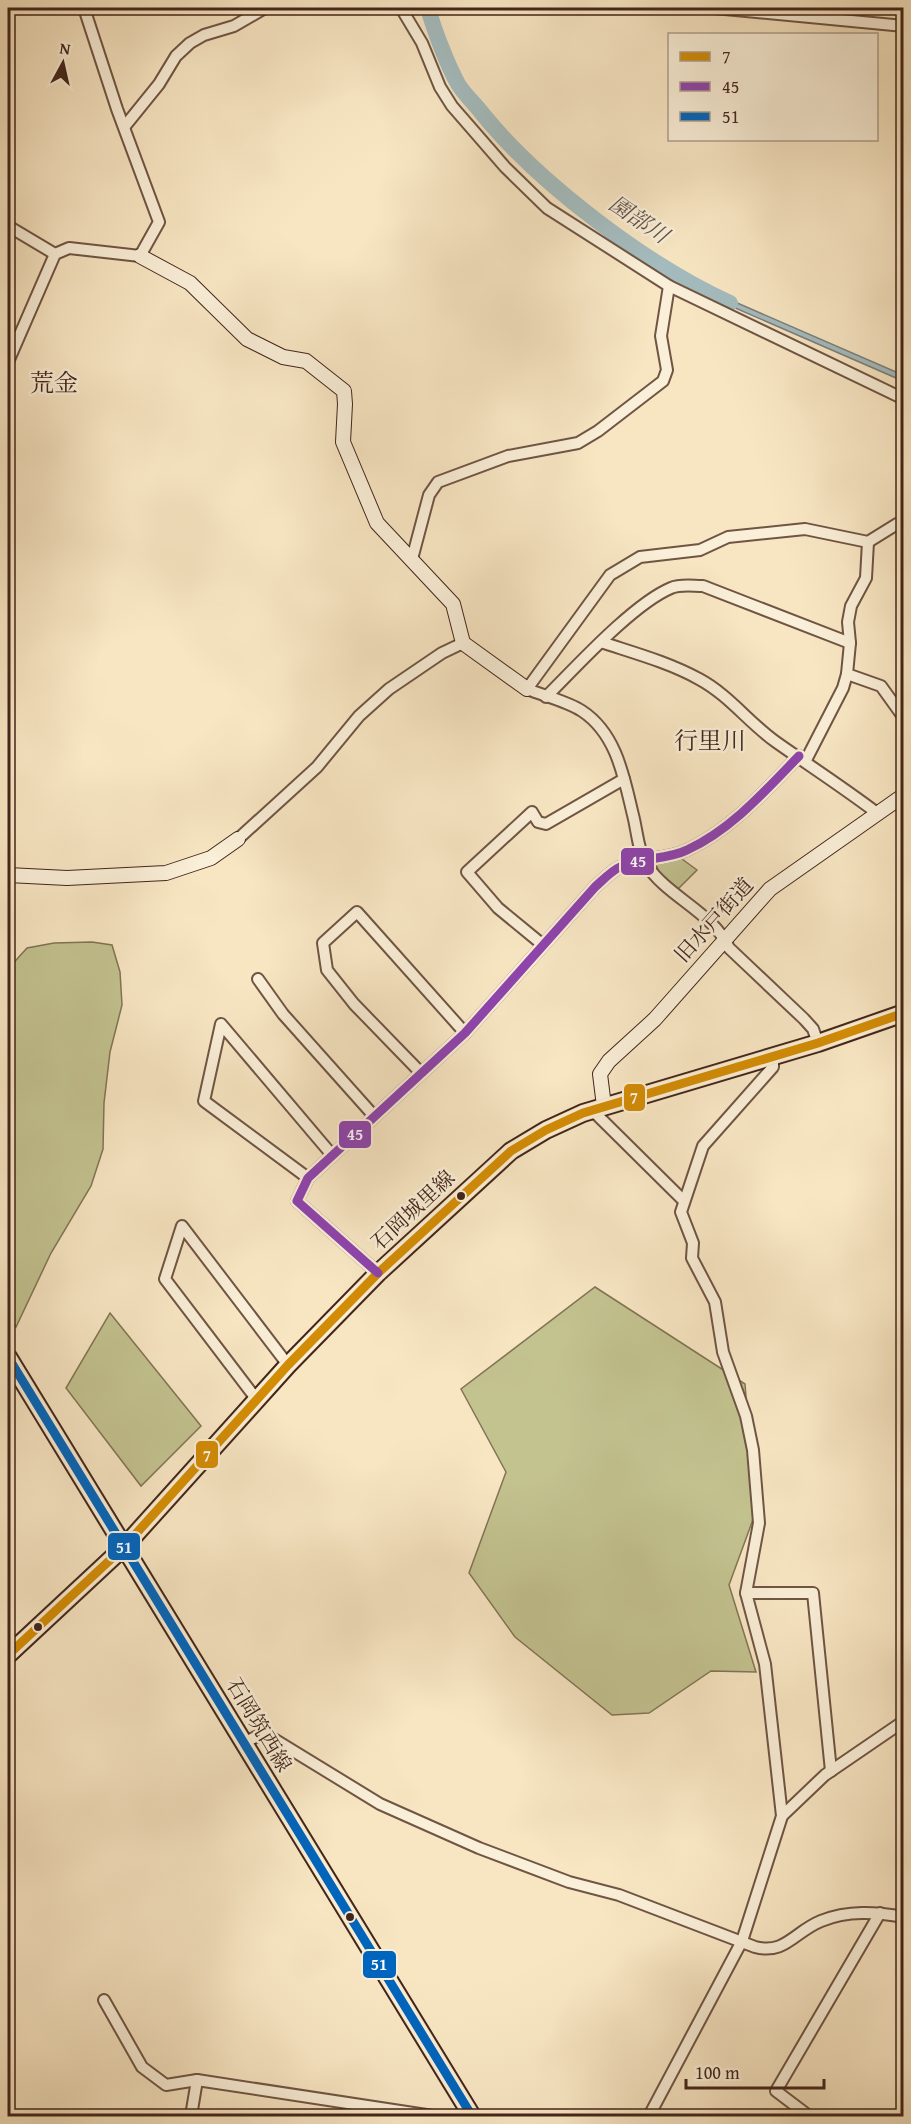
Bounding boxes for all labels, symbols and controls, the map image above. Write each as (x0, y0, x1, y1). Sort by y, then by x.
north arrow (33, 33, 93, 93)
legend (668, 33, 878, 141)
text: N (58, 36, 72, 61)
text: 7 (722, 43, 731, 70)
text: 45 (722, 73, 739, 100)
text: 51 (722, 103, 739, 130)
water label: 園部川 (603, 187, 677, 252)
district label: 荒金 (30, 365, 78, 400)
district label: 行里川 (674, 723, 746, 758)
line badge: 45 (620, 847, 655, 876)
text: 45 (630, 849, 646, 873)
street label: 旧水戸街道 (667, 870, 760, 969)
line badge: 7 (623, 1083, 646, 1112)
text: 7 (630, 1085, 638, 1109)
line badge: 45 (338, 1120, 372, 1149)
text: 45 (347, 1122, 363, 1146)
street label: 石岡城里線 (364, 1162, 462, 1257)
unlabelled marker (455, 1190, 467, 1202)
line badge: 7 (195, 1440, 219, 1469)
text: 7 (203, 1443, 211, 1467)
line badge: 51 (107, 1532, 141, 1561)
text: 51 (116, 1535, 132, 1559)
unlabelled marker (32, 1621, 44, 1633)
street label: 石岡筑西線 (219, 1672, 300, 1778)
unlabelled marker (344, 1911, 356, 1923)
line badge: 51 (362, 1950, 397, 1979)
text: 51 (371, 1952, 387, 1976)
scale bar (686, 2052, 824, 2090)
text: 100 m (695, 2059, 740, 2086)

